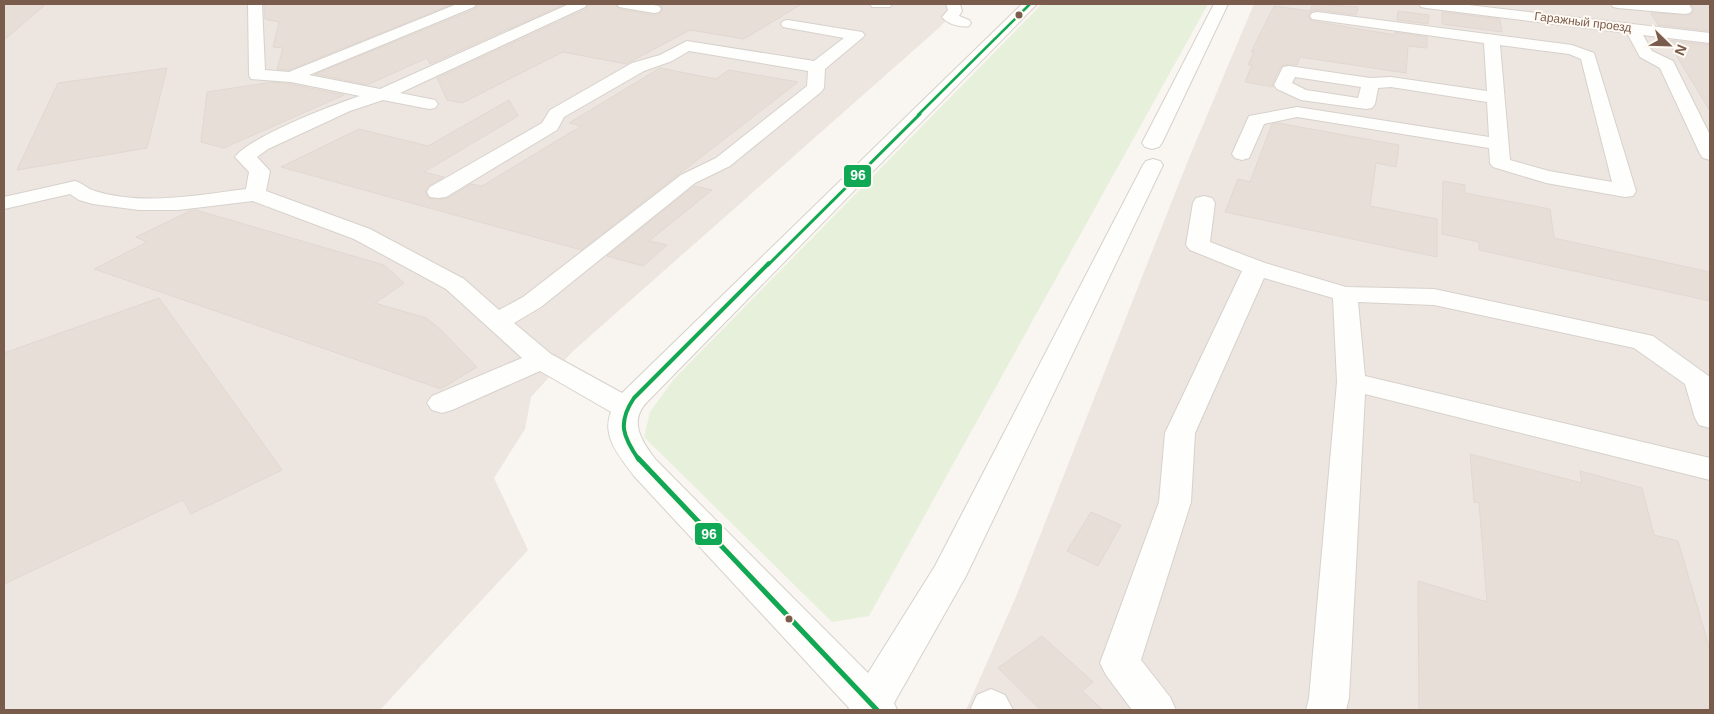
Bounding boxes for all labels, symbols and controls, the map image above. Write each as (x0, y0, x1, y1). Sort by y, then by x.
street label: Гаражный проезд (1534, 9, 1632, 35)
unlabelled marker (1014, 10, 1024, 20)
north arrow (1644, 20, 1694, 70)
text: N (1672, 42, 1690, 58)
line badge: 96 (843, 164, 872, 188)
text: 96 (850, 167, 866, 183)
line badge: 96 (694, 522, 723, 546)
text: 96 (701, 526, 717, 542)
unlabelled marker (784, 614, 794, 624)

